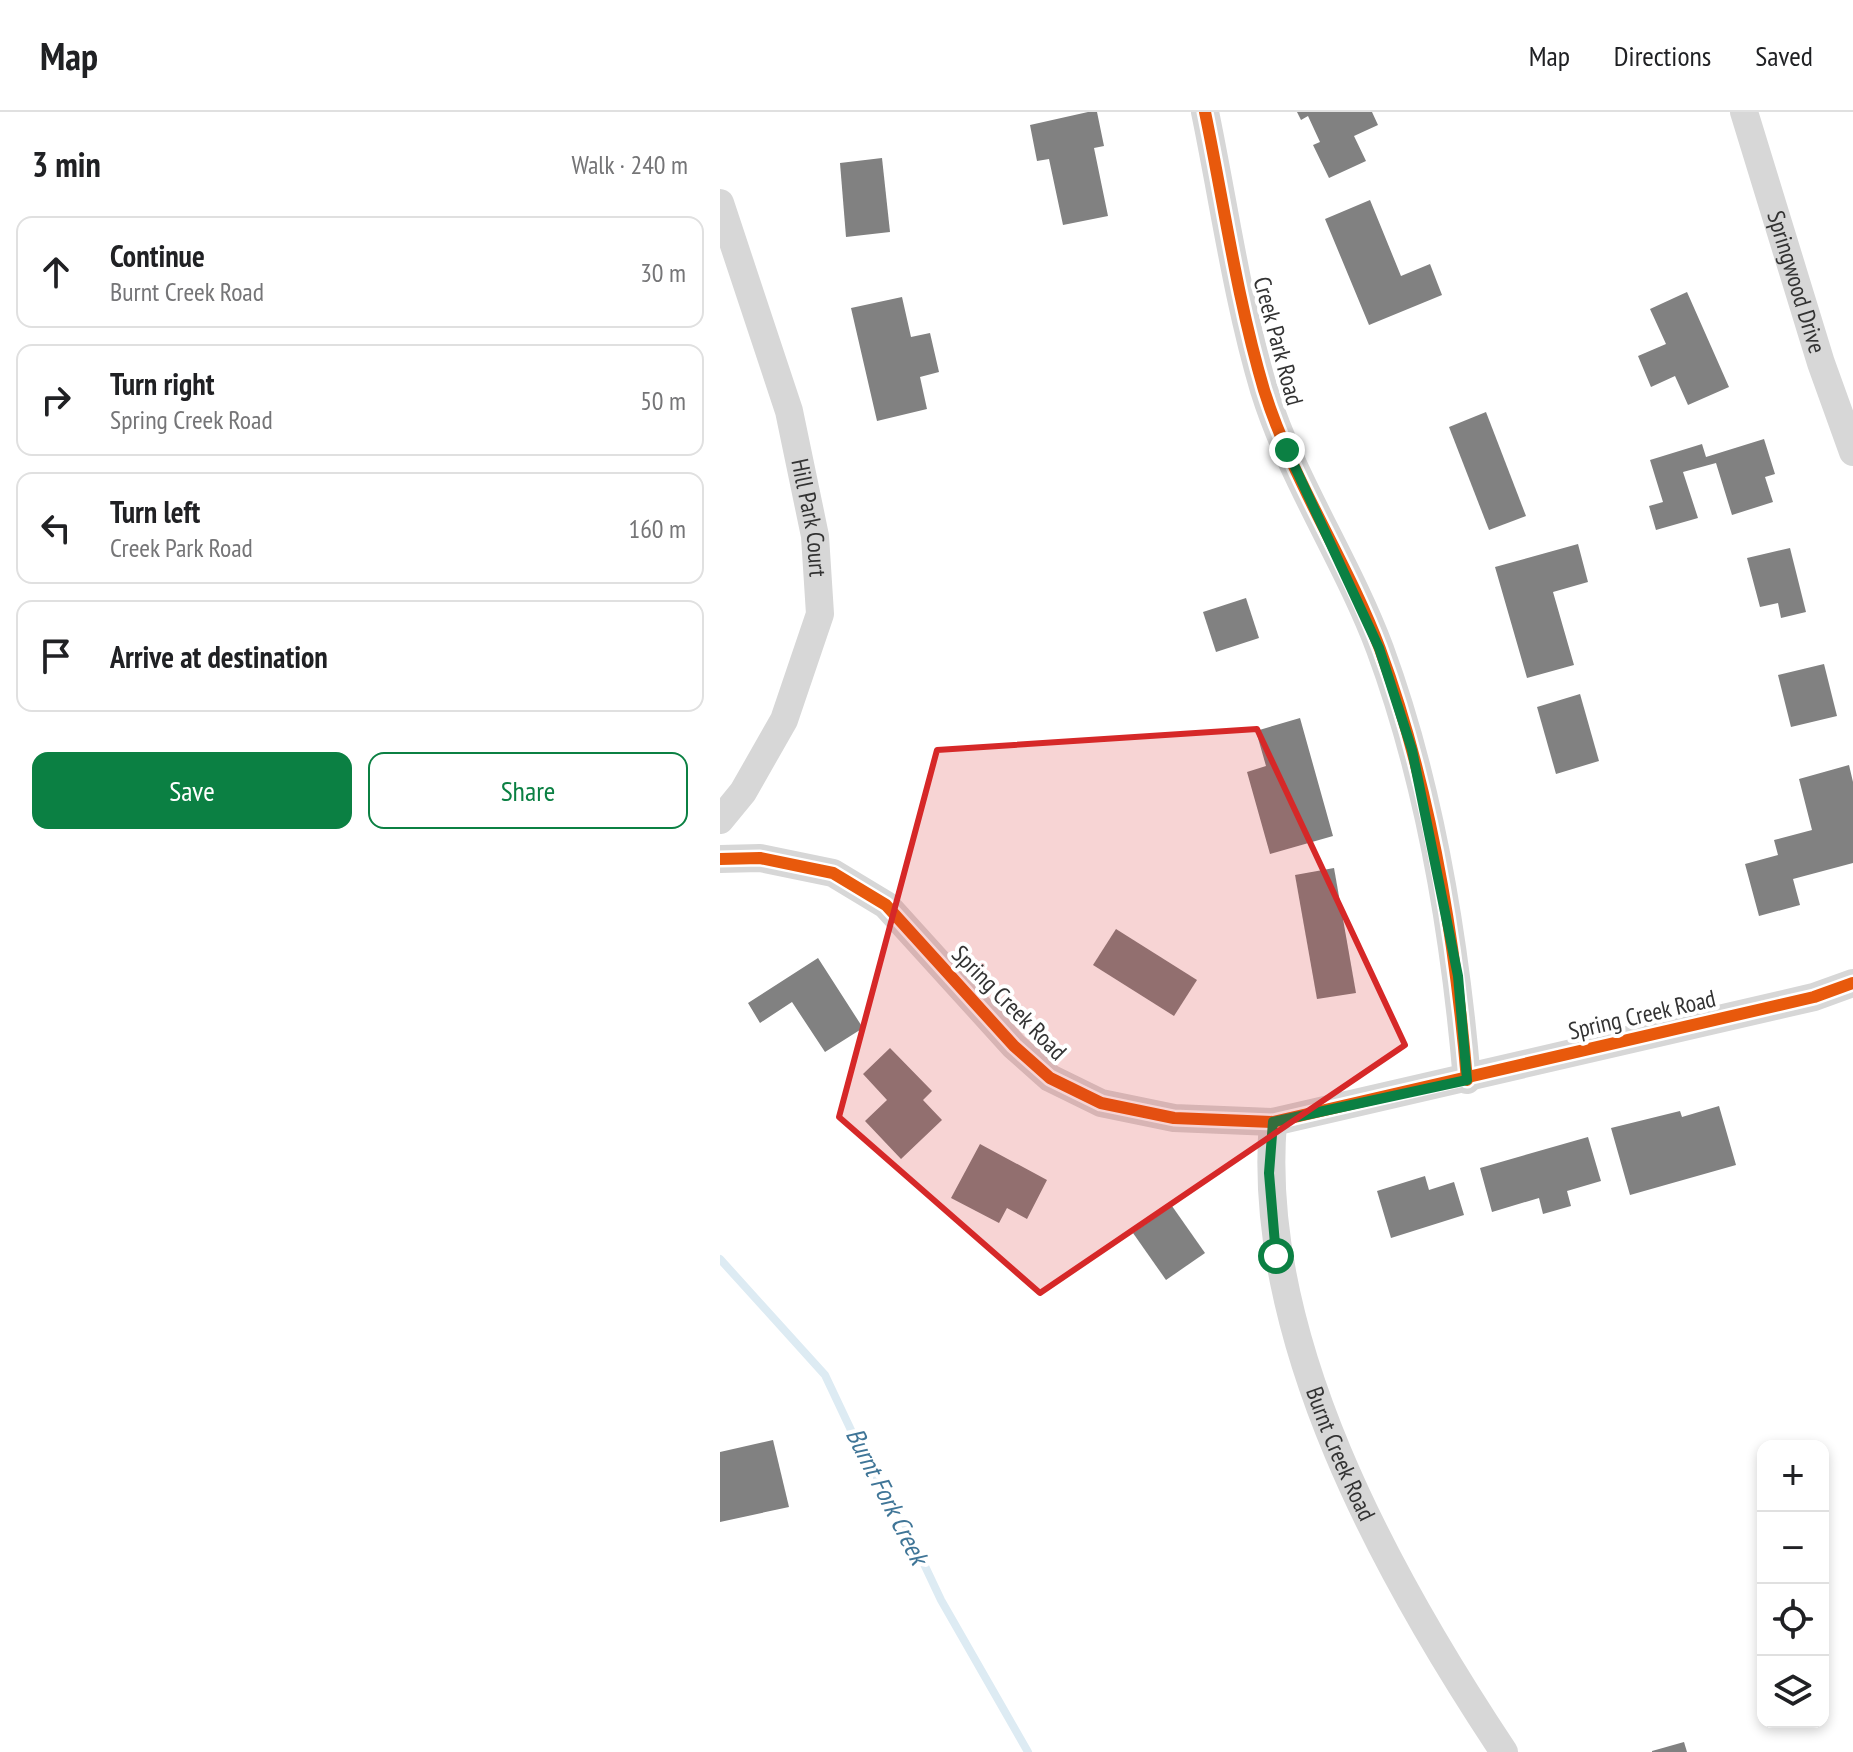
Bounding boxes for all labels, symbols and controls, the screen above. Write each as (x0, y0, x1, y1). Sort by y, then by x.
text: Map (40, 31, 98, 80)
text: Map (1529, 37, 1570, 74)
text: Directions (1614, 37, 1711, 74)
text: Saved (1755, 37, 1813, 74)
text: 3 min (32, 142, 101, 186)
text: Walk · 240 m (571, 148, 688, 181)
street label: Springwood Drive (1760, 207, 1833, 357)
text: Continue (110, 236, 205, 275)
icon: ahead (34, 250, 78, 294)
text: 30 m (640, 256, 686, 289)
street label: Creek Park Road (1246, 273, 1311, 409)
text: Burnt Creek Road (110, 275, 264, 308)
text: Turn right (110, 364, 214, 403)
icon: right (34, 378, 78, 422)
text: 50 m (640, 384, 686, 417)
text: Spring Creek Road (110, 403, 273, 436)
route end (1269, 432, 1305, 468)
street label: Hill Park Court (784, 456, 834, 578)
text: Turn left (110, 492, 200, 531)
icon: left (34, 506, 78, 550)
text: 160 m (628, 512, 686, 545)
text: Creek Park Road (110, 531, 253, 564)
icon: arrive (34, 634, 78, 678)
text: Arrive at destination (110, 637, 328, 676)
button: Save (32, 752, 352, 829)
button: Share (368, 752, 688, 829)
street label: Spring Creek Road (945, 939, 1073, 1067)
street label: Spring Creek Road (1565, 983, 1719, 1047)
route start (1258, 1238, 1294, 1274)
street label: Burnt Creek Road (1299, 1383, 1383, 1526)
water label: Burnt Fork Creek (839, 1422, 937, 1572)
map controls (1757, 1440, 1829, 1728)
button: + (1757, 1440, 1829, 1512)
button: − (1757, 1512, 1829, 1584)
button: locate (1757, 1584, 1829, 1656)
button: layers (1757, 1656, 1829, 1728)

